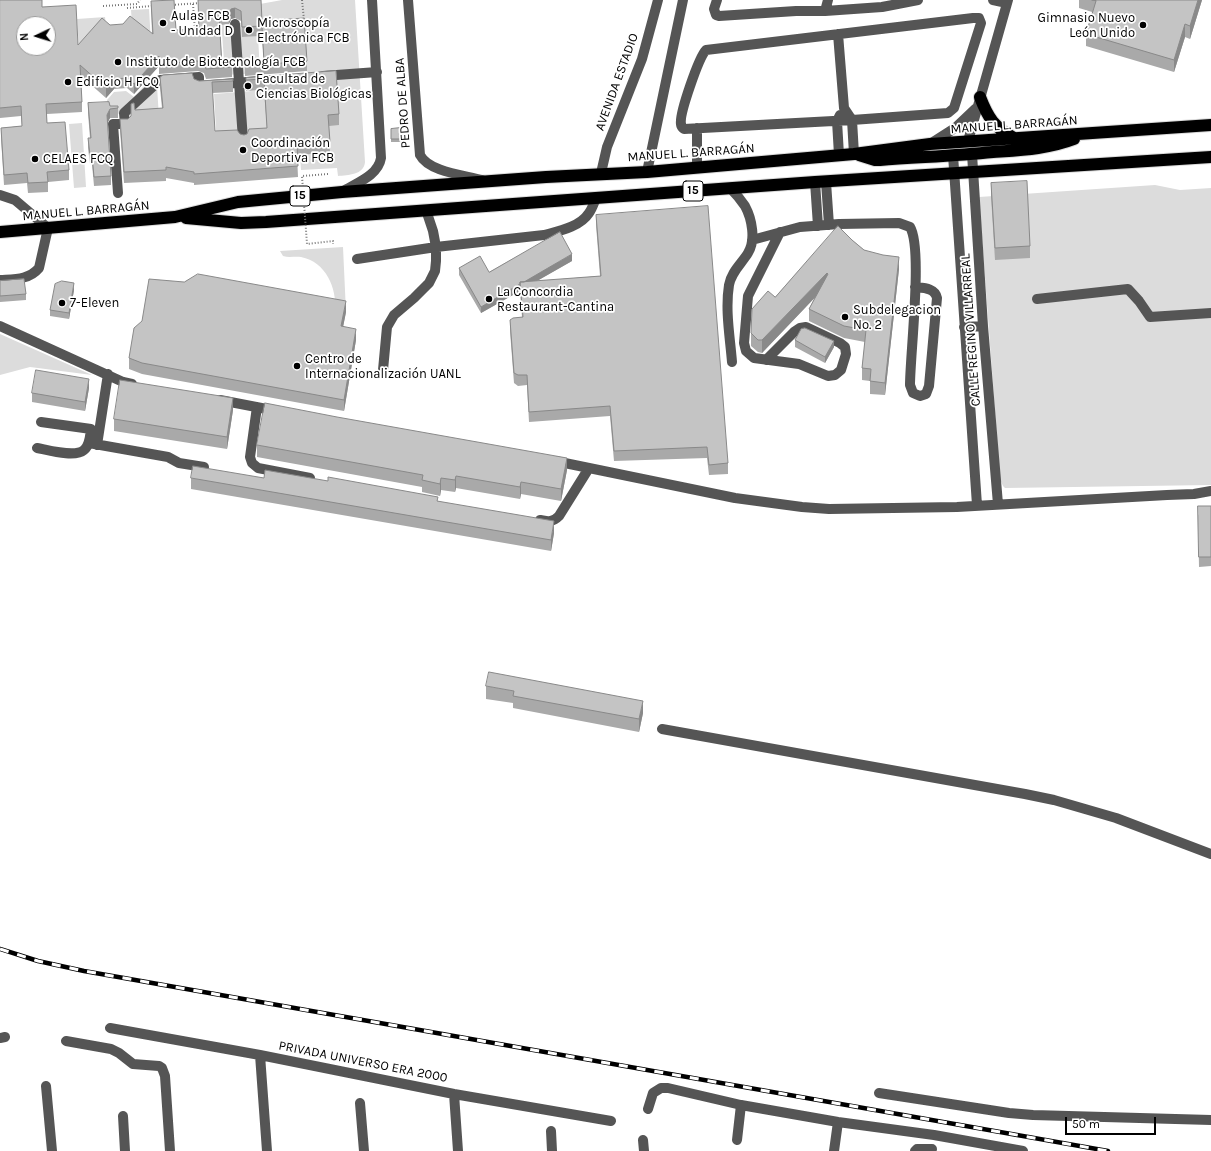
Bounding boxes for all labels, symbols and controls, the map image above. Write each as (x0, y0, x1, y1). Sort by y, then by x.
place label: Aulas FCB - Unidad D (171, 8, 233, 39)
place label: Gimnasio Nuevo León Unido (1038, 10, 1135, 41)
place label: Microscopía Electrónica FCB (257, 15, 350, 46)
north arrow (16, 16, 56, 56)
marker: Aulas FCB - Unidad D (158, 18, 168, 28)
marker: Gimnasio Nuevo León Unido (1138, 20, 1148, 30)
marker: Microscopía Electrónica FCB (244, 25, 254, 35)
street label: AVENIDA ESTADIO (592, 31, 642, 133)
text: N (18, 32, 31, 41)
place label: Instituto de Biotecnología FCB (126, 54, 306, 70)
marker: Instituto de Biotecnología FCB (113, 57, 123, 67)
street label: PEDRO DE ALBA (392, 57, 414, 149)
place label: Facultad de Ciencias Biológicas (256, 71, 372, 102)
place label: Edificio H FCQ (76, 74, 159, 90)
marker: Edificio H FCQ (63, 77, 73, 87)
marker: Facultad de Ciencias Biológicas (243, 81, 253, 91)
street label: MANUEL L. BARRAGÁN (950, 113, 1078, 137)
place label: Coordinación Deportiva FCB (251, 135, 334, 166)
street label: MANUEL L. BARRAGÁN (627, 141, 755, 165)
marker: Coordinación Deportiva FCB (238, 145, 248, 155)
place label: CELAES FCQ (43, 151, 113, 167)
marker: CELAES FCQ (30, 154, 40, 164)
road number: 15 (683, 181, 703, 201)
road number: 15 (290, 186, 310, 206)
street label: MANUEL L. BARRAGÁN (22, 198, 150, 224)
street label: CALLE REGINO VILLARREAL (958, 253, 984, 407)
place label: La Concordia Restaurant-Cantina (497, 284, 614, 315)
marker: La Concordia Restaurant-Cantina (484, 294, 494, 304)
place label: 7-Eleven (70, 295, 119, 311)
marker: 7-Eleven (57, 298, 67, 308)
place label: Subdelegacion No. 2 (853, 302, 941, 333)
marker: Subdelegacion No. 2 (840, 312, 850, 322)
place label: Centro de Internacionalización UANL (305, 351, 461, 382)
marker: Centro de Internacionalización UANL (292, 361, 302, 371)
street label: PRIVADA UNIVERSO ERA 2000 (277, 1038, 449, 1086)
scale bar (1067, 1109, 1158, 1135)
text: 50 m (1072, 1117, 1100, 1131)

